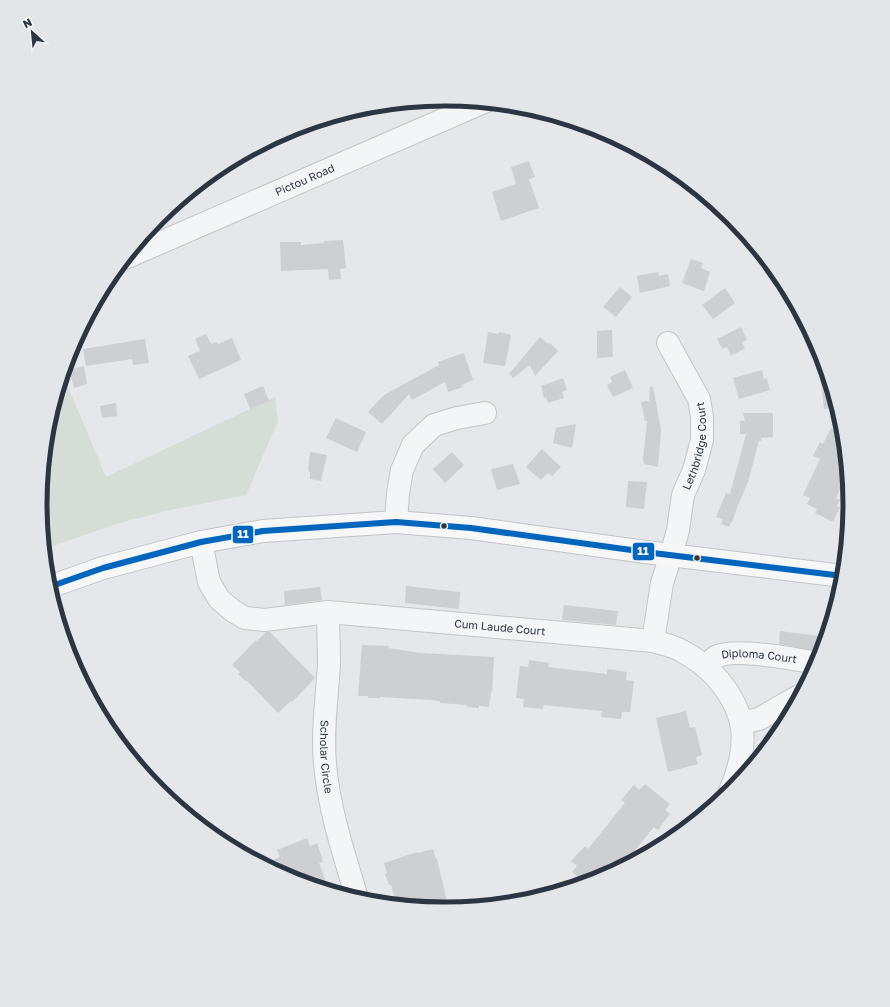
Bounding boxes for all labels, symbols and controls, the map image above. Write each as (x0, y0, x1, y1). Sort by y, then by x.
north arrow (12, 12, 52, 52)
text: N (21, 15, 34, 30)
street label: Pictou Road (273, 161, 336, 198)
street label: Lethbridge Court (679, 401, 708, 491)
unlabelled marker (439, 521, 449, 531)
line badge: 11 (232, 525, 254, 544)
text: 11 (237, 527, 249, 540)
line badge: 11 (632, 542, 655, 561)
text: 11 (637, 544, 649, 557)
unlabelled marker (692, 553, 702, 563)
street label: Cum Laude Court (454, 616, 546, 637)
street label: Diploma Court (720, 646, 798, 665)
street label: Scholar Circle (318, 720, 336, 794)

